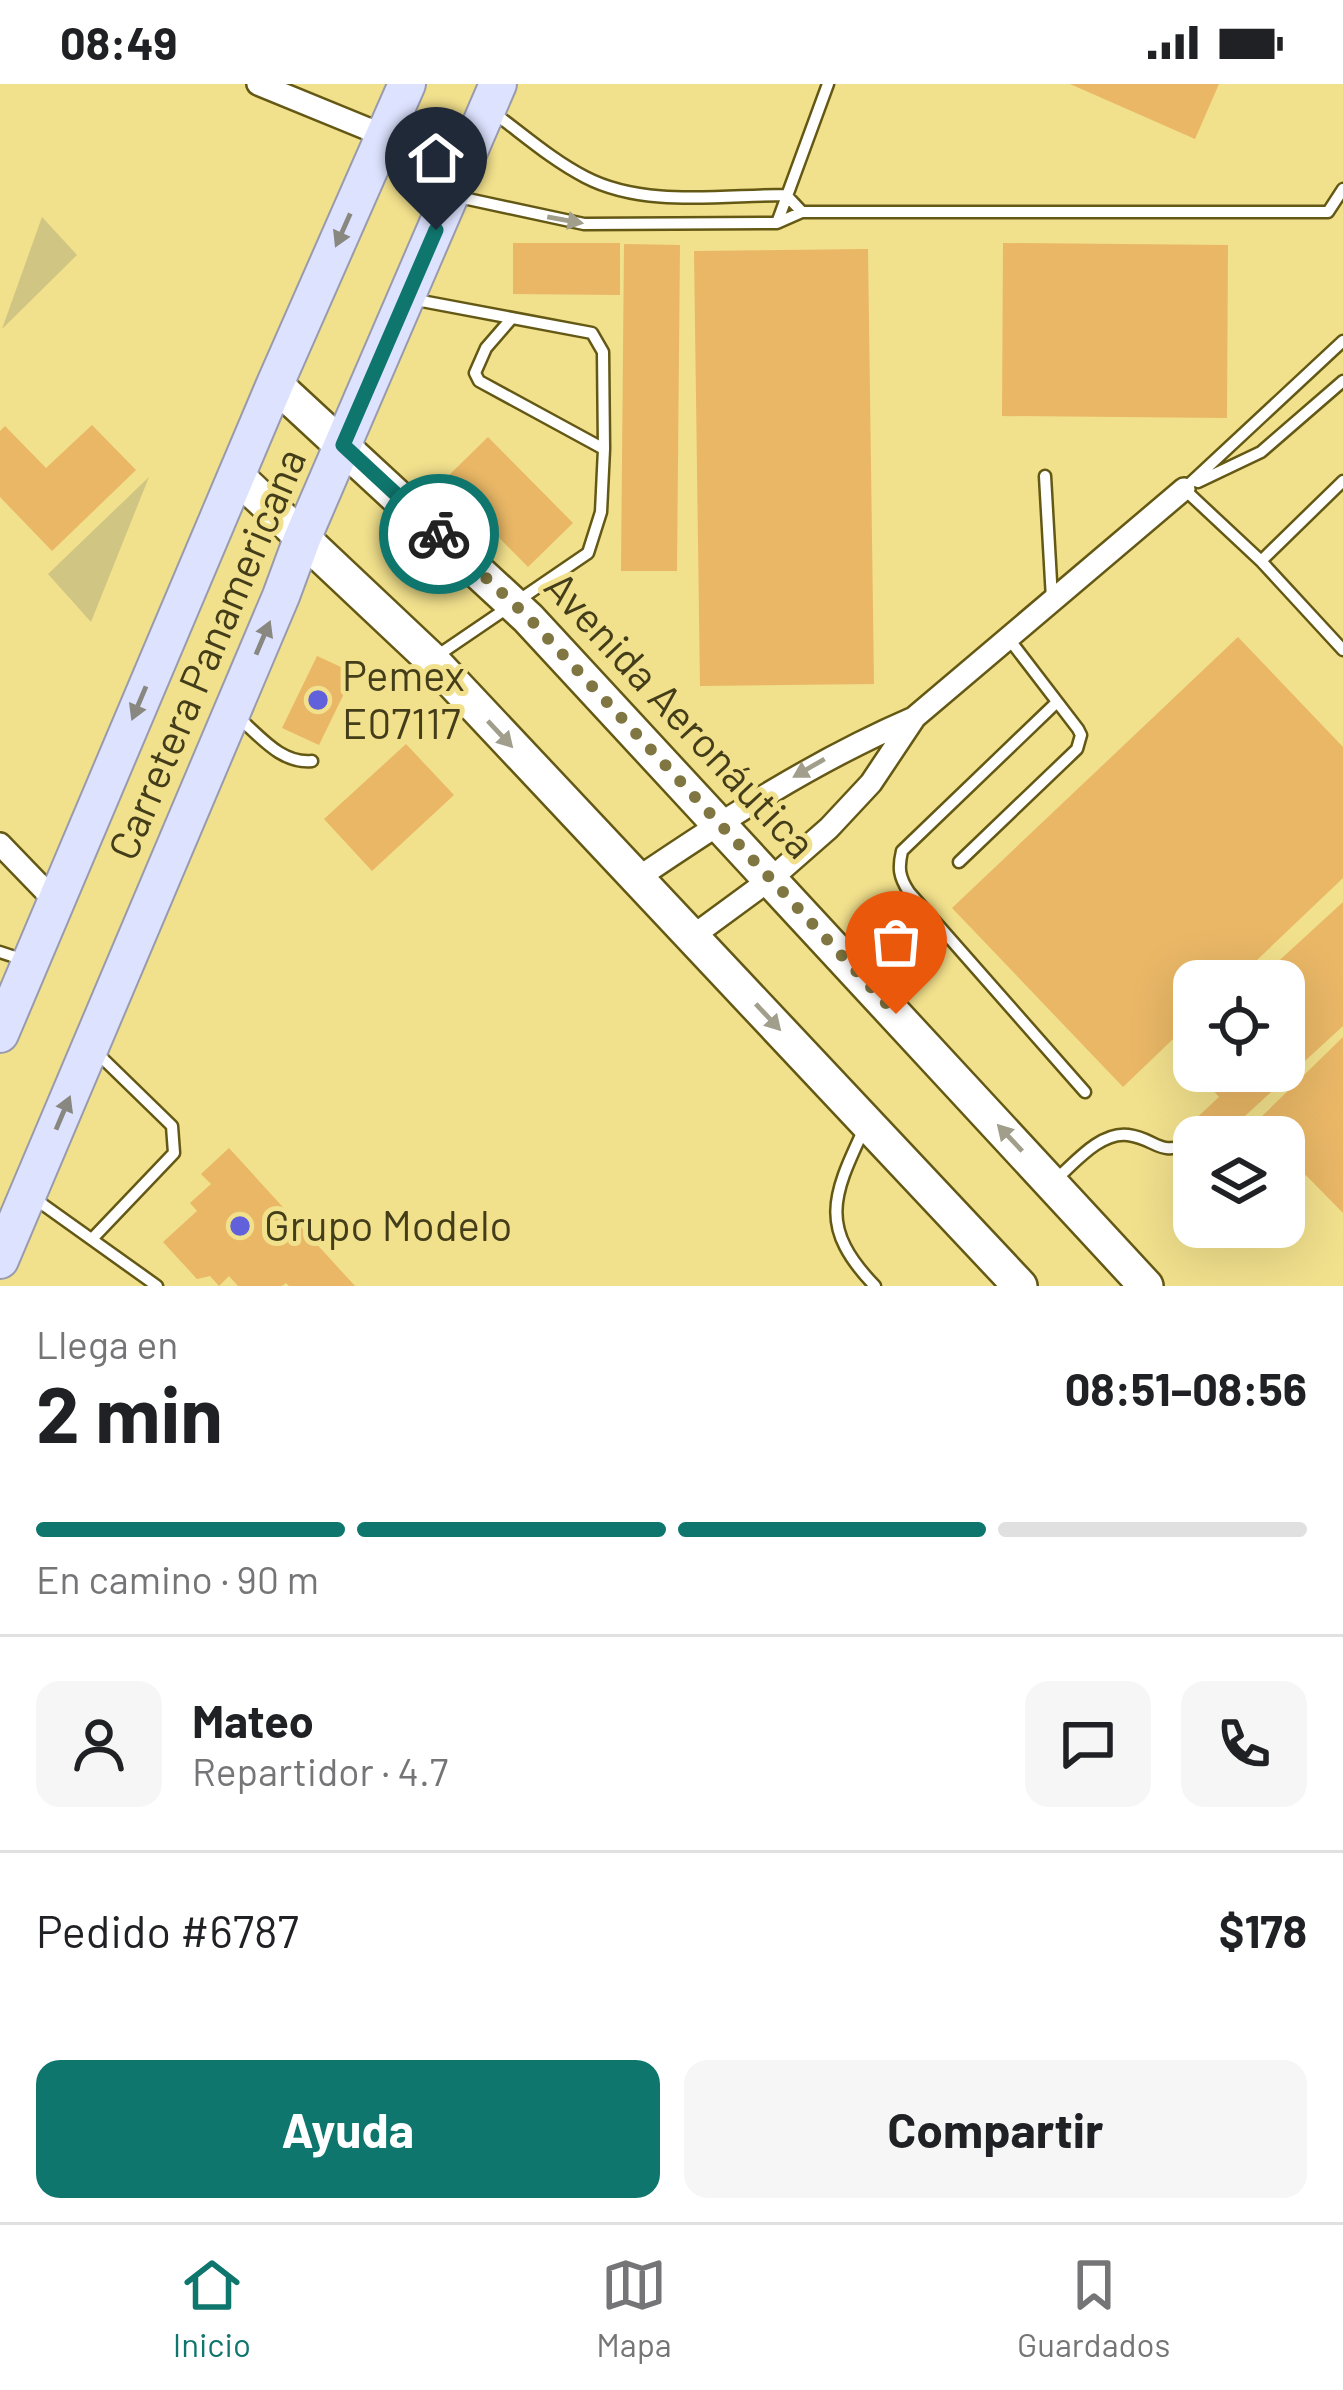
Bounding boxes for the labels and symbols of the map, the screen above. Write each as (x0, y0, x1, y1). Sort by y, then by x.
pin (385, 107, 487, 230)
one-way arrow (333, 212, 353, 247)
one-way arrow (546, 212, 584, 230)
street label: Carretera Panamericana (96, 440, 314, 866)
courier (379, 474, 499, 594)
street label: Avenida Aeronáutica (536, 560, 827, 867)
one-way arrow (254, 620, 274, 655)
place label: Pemex E07117 (342, 649, 465, 747)
one-way arrow (129, 686, 148, 722)
marker: Pemex E07117 (305, 687, 331, 713)
one-way arrow (486, 719, 513, 748)
one-way arrow (792, 756, 826, 777)
pin (845, 891, 947, 1014)
one-way arrow (754, 1002, 782, 1031)
one-way arrow (53, 1096, 73, 1131)
one-way arrow (997, 1123, 1024, 1152)
place label: Grupo Modelo (264, 1199, 513, 1250)
marker: Grupo Modelo (227, 1213, 253, 1239)

